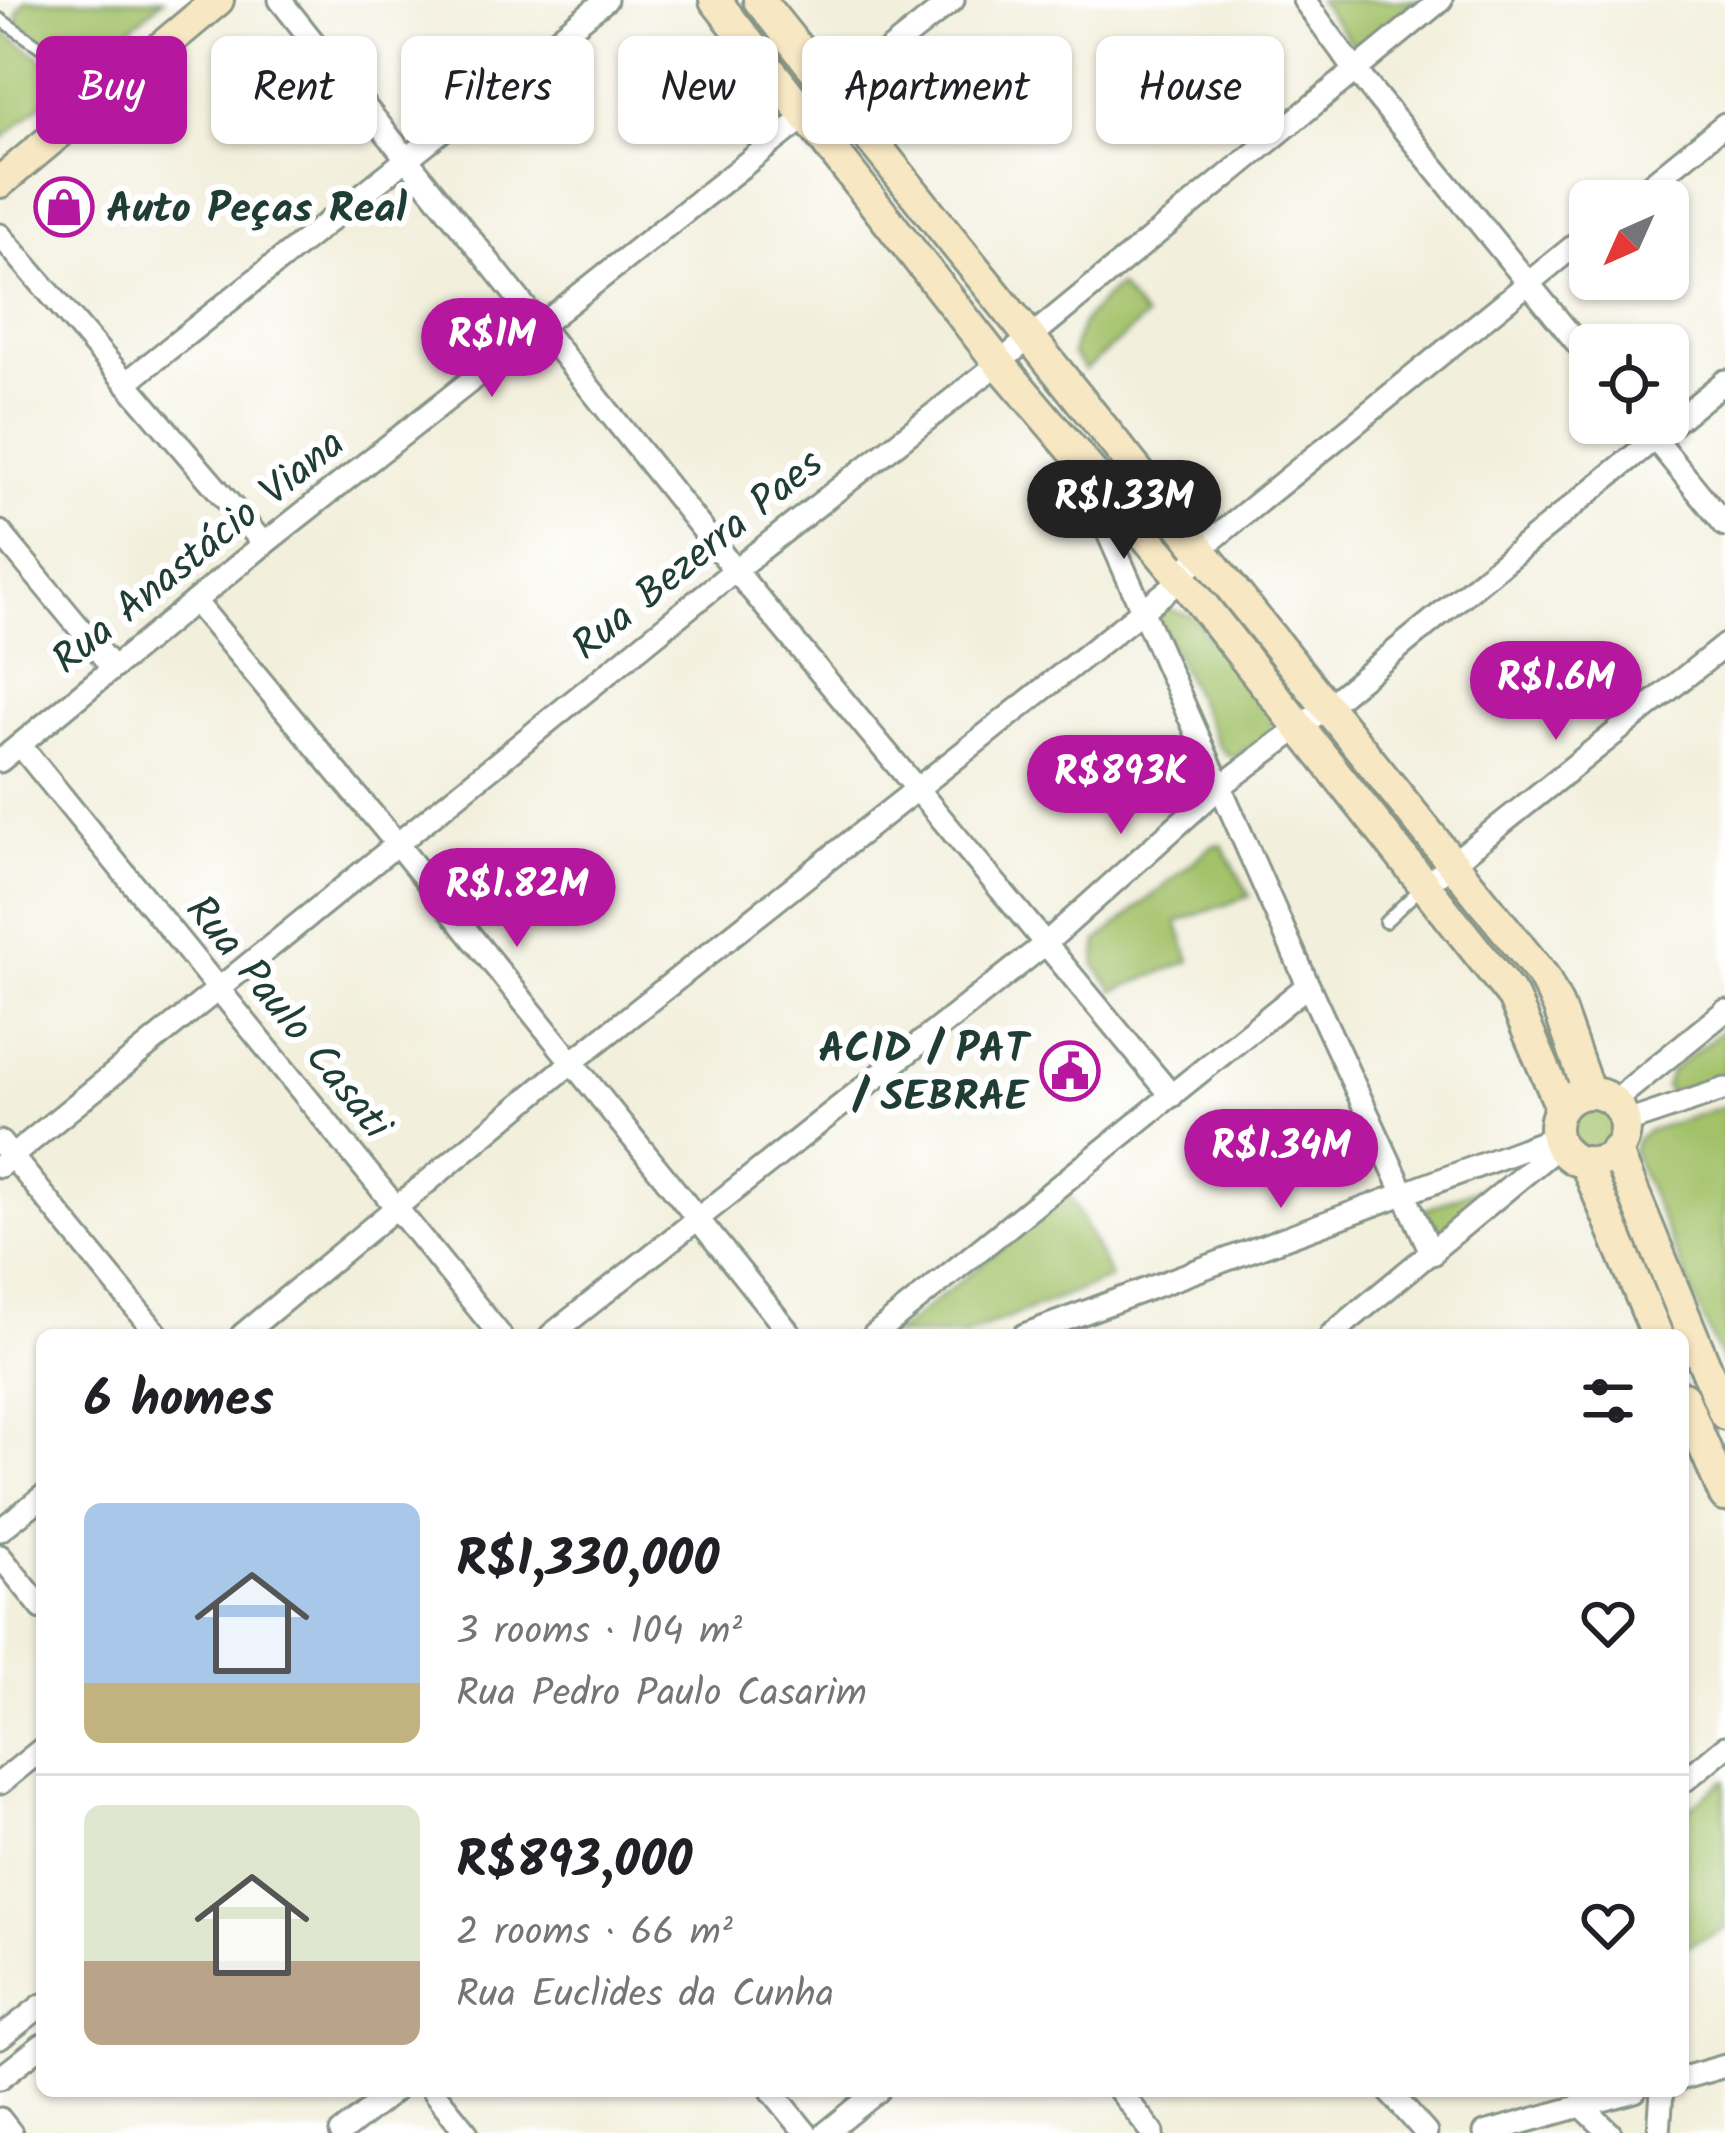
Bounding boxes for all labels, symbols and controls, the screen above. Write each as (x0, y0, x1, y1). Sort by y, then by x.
chip: Buy (36, 36, 187, 144)
chip: Rent (211, 36, 377, 144)
chip: Filters (401, 36, 594, 144)
chip: New (618, 36, 778, 144)
chip: Apartment (802, 36, 1072, 144)
chip: House (1096, 36, 1284, 144)
shop icon: Auto Peças Real (33, 176, 95, 238)
place label: Auto Peças Real (106, 177, 408, 244)
north arrow (1569, 180, 1689, 300)
map controls (1569, 180, 1689, 444)
pin: R$1M (421, 298, 563, 400)
text: R$1M (448, 306, 536, 368)
button: locate (1569, 324, 1689, 444)
street label: Rua Anastácio Viana (38, 413, 361, 693)
street label: Rua Bezerra Paes (557, 433, 839, 679)
pin: R$1.33M (1013, 460, 1235, 562)
text: R$1.33M (1054, 468, 1194, 530)
pin: R$1.6M (1458, 641, 1654, 743)
text: R$1.6M (1497, 649, 1615, 711)
pin: R$893K (1023, 735, 1219, 837)
text: R$893K (1054, 743, 1188, 805)
pin: R$1.82M (406, 848, 628, 950)
text: R$1.82M (446, 856, 588, 918)
street label: Rua Paulo Casati (167, 881, 409, 1157)
place label: ACID / PAT / SEBRAE (818, 1017, 1032, 1132)
public building icon: ACID / PAT / SEBRAE (1039, 1040, 1101, 1102)
pin: R$1.34M (1170, 1109, 1392, 1211)
text: R$1.34M (1211, 1117, 1351, 1179)
text: 6 homes (84, 1361, 274, 1442)
icon: filters (1575, 1368, 1641, 1434)
text: R$1,330,000 (456, 1521, 719, 1602)
icon: home (180, 1551, 324, 1695)
icon: heart (1575, 1590, 1641, 1656)
text: 3 rooms · 104 m² (456, 1602, 742, 1664)
text: Rua Pedro Paulo Casarim (456, 1664, 867, 1726)
text: R$893,000 (456, 1822, 693, 1903)
icon: home (180, 1853, 324, 1997)
icon: heart (1575, 1892, 1641, 1958)
text: 2 rooms · 66 m² (456, 1903, 733, 1965)
text: Rua Euclides da Cunha (456, 1965, 834, 2027)

